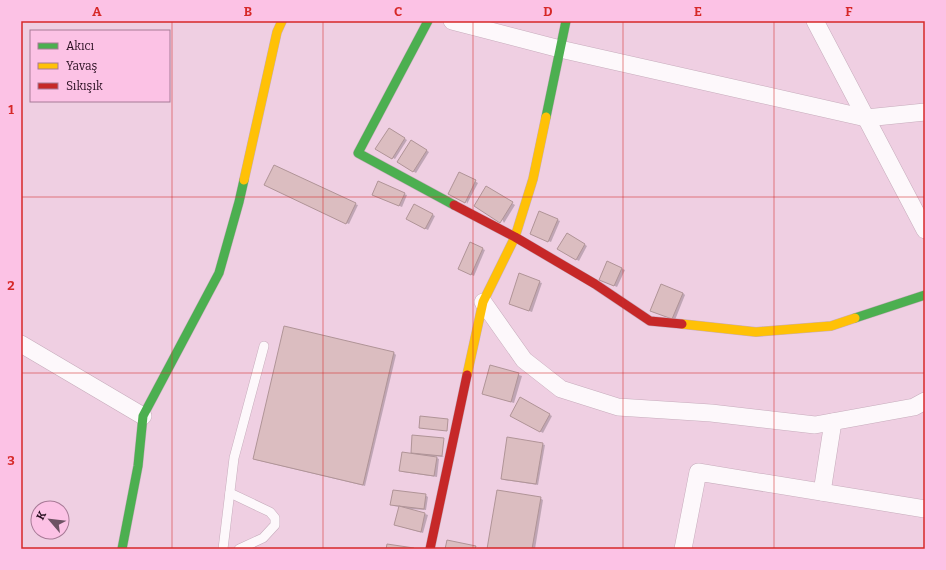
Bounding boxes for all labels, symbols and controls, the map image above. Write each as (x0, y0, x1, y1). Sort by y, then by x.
text: A (92, 4, 102, 19)
text: B (244, 4, 252, 19)
text: C (394, 4, 402, 19)
text: D (543, 4, 553, 19)
text: E (694, 4, 702, 19)
text: F (845, 4, 853, 19)
legend (30, 30, 170, 102)
text: Akıcı (66, 39, 95, 53)
text: Yavaş (66, 59, 98, 73)
text: Sıkışık (66, 79, 103, 93)
text: 1 (8, 102, 14, 117)
text: 2 (7, 278, 15, 293)
text: 3 (7, 453, 15, 468)
north arrow (30, 500, 70, 540)
text: K (34, 509, 49, 522)

